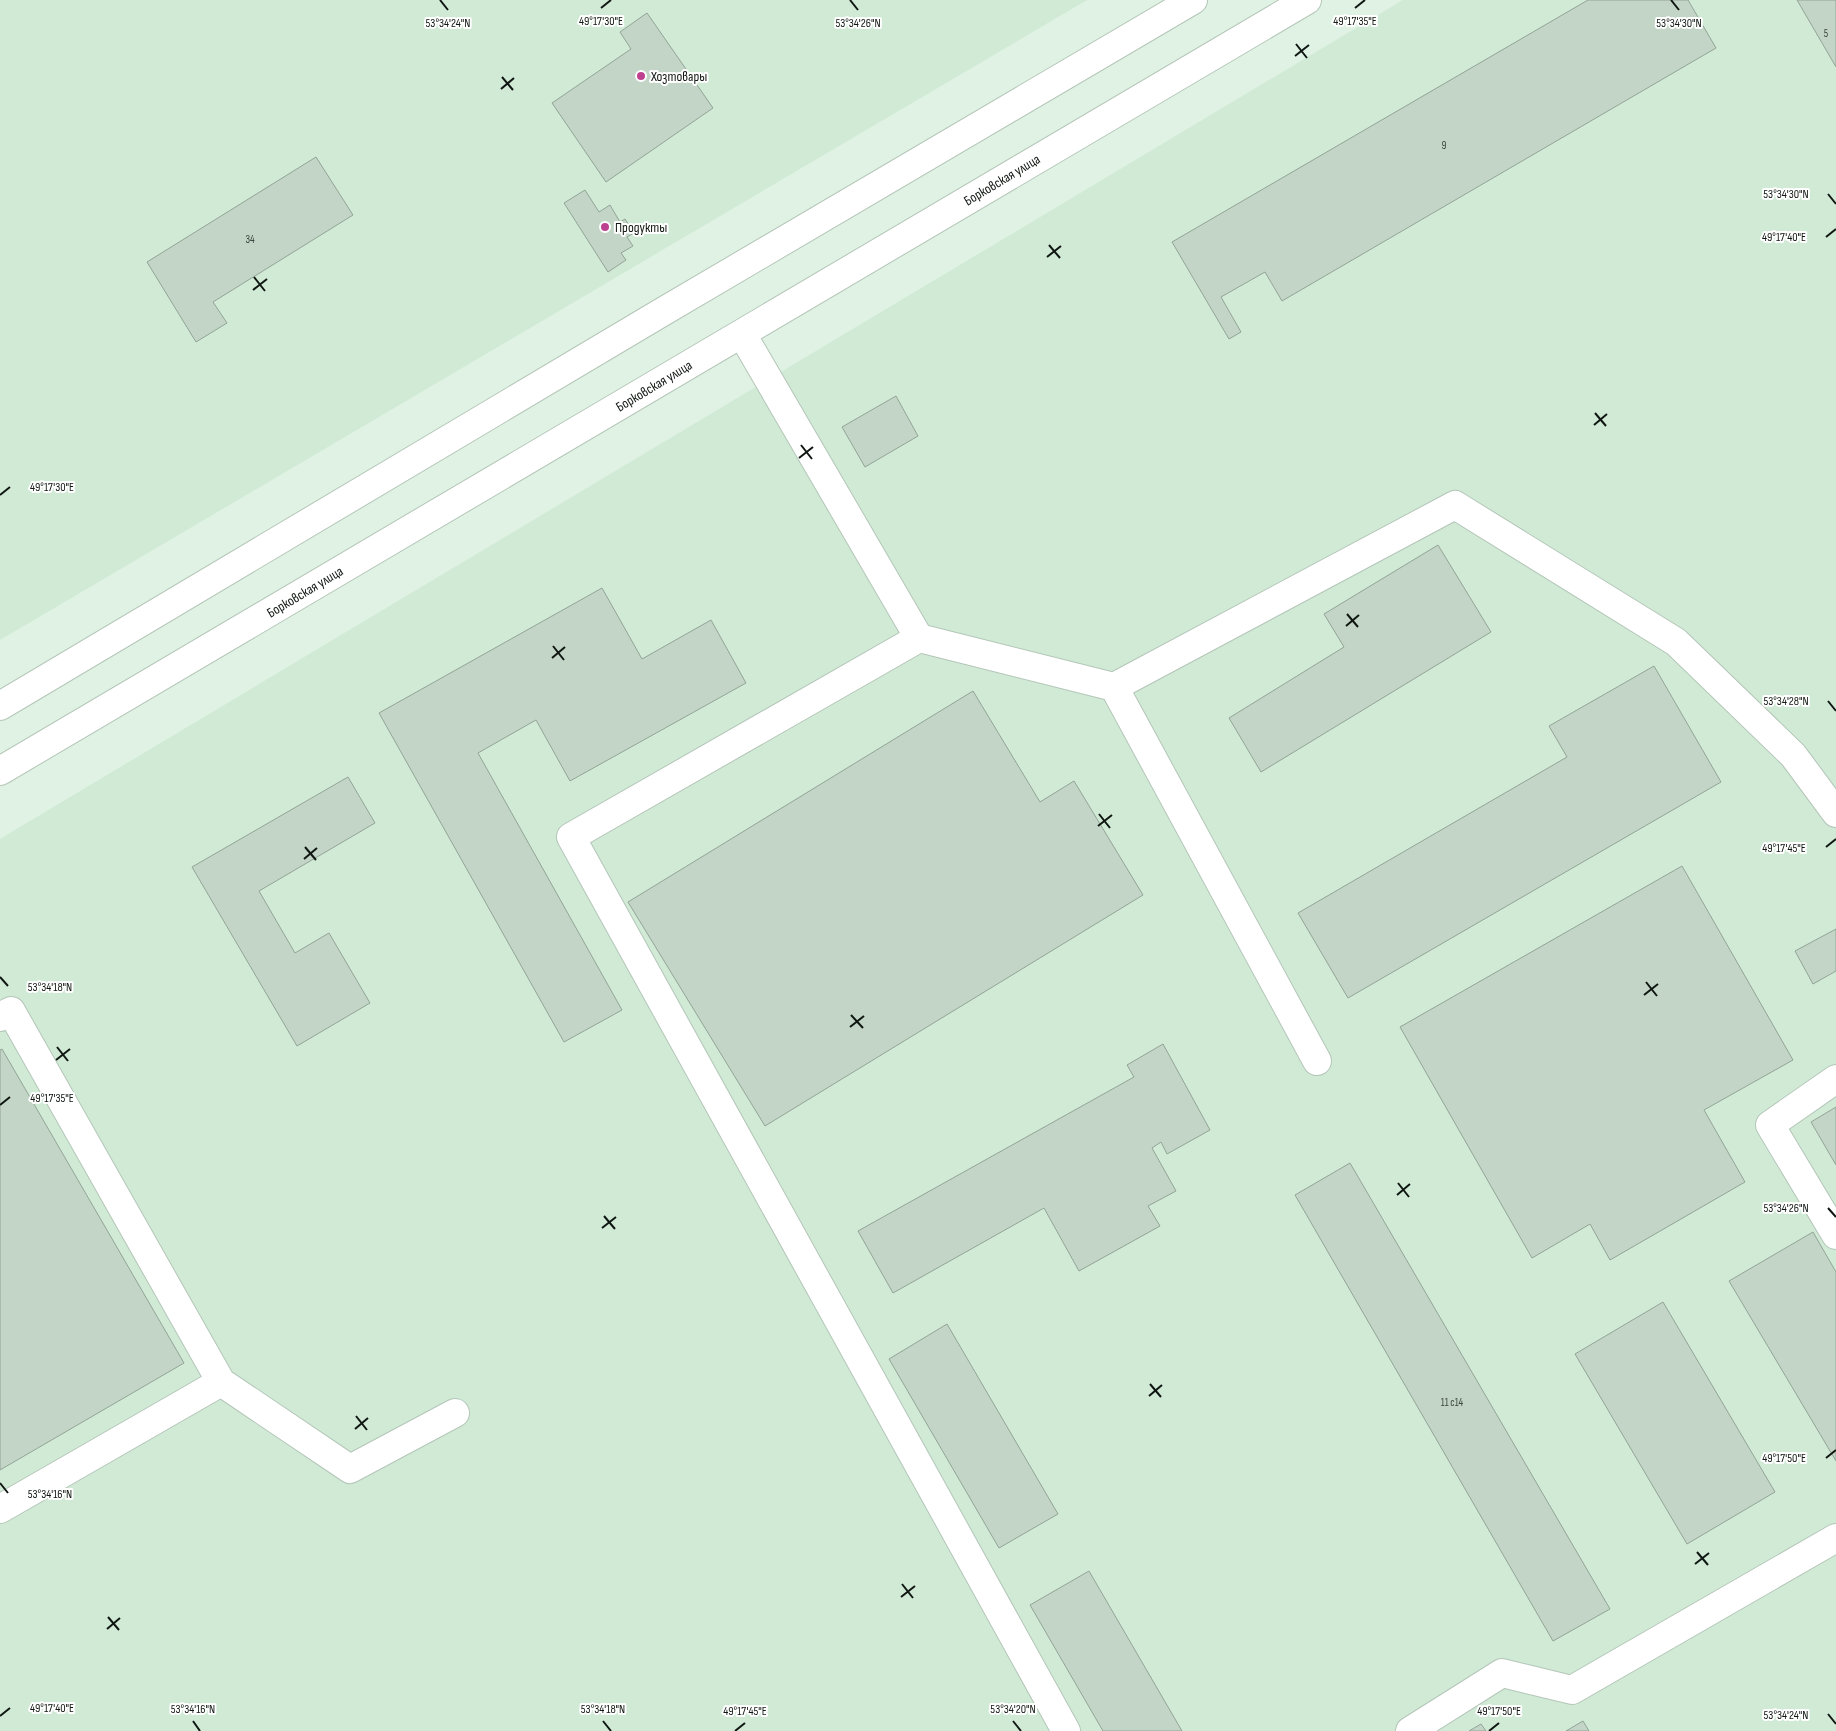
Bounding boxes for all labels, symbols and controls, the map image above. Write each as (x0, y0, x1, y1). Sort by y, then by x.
text: 49°17'30"E (579, 14, 623, 29)
text: 49°17'35"E (1333, 14, 1377, 29)
text: 53°34'24"N (426, 16, 470, 31)
text: 53°34'26"N (835, 16, 881, 31)
text: 53°34'30"N (1656, 16, 1702, 31)
house number: 5 (1824, 27, 1828, 40)
place label: Хозтовары (650, 68, 707, 85)
marker: Хозтовары (635, 70, 647, 82)
house number: 9 (1442, 139, 1447, 152)
street label: Борковская улица (961, 151, 1043, 209)
text: 53°34'30"N (1763, 187, 1809, 202)
place label: Продукты (615, 219, 667, 236)
marker: Продукты (599, 221, 611, 233)
text: 49°17'40"E (1762, 230, 1806, 245)
house number: 34 (245, 233, 255, 246)
street label: Борковская улица (613, 357, 695, 415)
text: 49°17'30"E (30, 480, 74, 495)
street label: Борковская улица (264, 563, 346, 621)
text: 53°34'28"N (1763, 694, 1809, 709)
text: 49°17'45"E (1762, 841, 1806, 856)
text: 53°34'18"N (28, 980, 72, 995)
text: 49°17'35"E (30, 1091, 74, 1106)
text: 53°34'26"N (1763, 1201, 1809, 1216)
house number: 11 с14 (1441, 1396, 1464, 1409)
text: 49°17'50"E (1762, 1451, 1806, 1466)
text: 53°34'16"N (28, 1487, 72, 1502)
text: 49°17'40"E (30, 1701, 74, 1716)
text: 53°34'16"N (171, 1702, 215, 1717)
text: 53°34'18"N (581, 1702, 625, 1717)
text: 53°34'20"N (990, 1702, 1036, 1717)
text: 49°17'45"E (723, 1704, 767, 1719)
text: 49°17'50"E (1477, 1704, 1521, 1719)
text: 53°34'24"N (1764, 1708, 1808, 1723)

